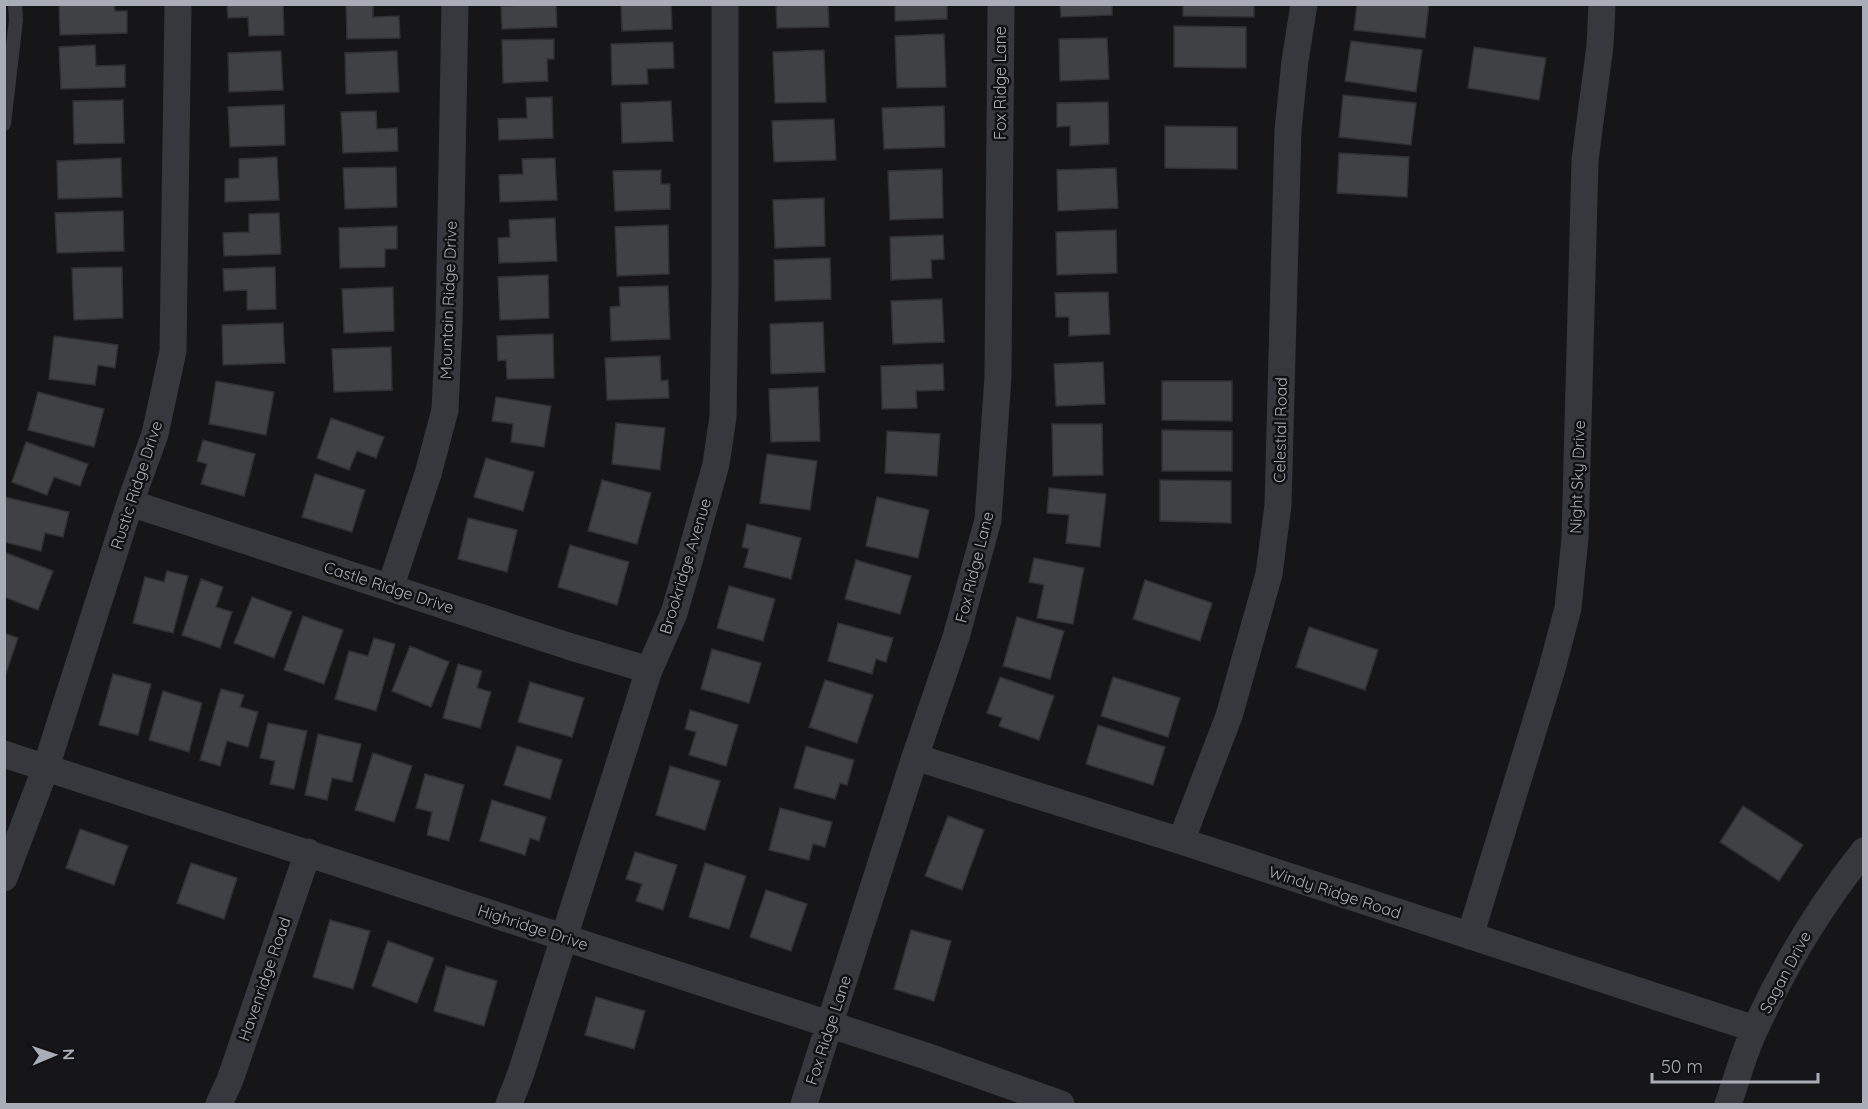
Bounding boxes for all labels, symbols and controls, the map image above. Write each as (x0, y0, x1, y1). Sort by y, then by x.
street label: Fox Ridge Lane (990, 26, 1010, 140)
street label: Mountain Ridge Drive (435, 220, 461, 380)
street label: Celestial Road (1269, 377, 1291, 483)
street label: Rustic Ridge Drive (106, 418, 166, 552)
street label: Night Sky Drive (1565, 420, 1589, 534)
street label: Brookridge Avenue (655, 496, 715, 636)
street label: Fox Ridge Lane (951, 509, 997, 625)
street label: Castle Ridge Drive (322, 557, 456, 617)
street label: Windy Ridge Road (1266, 861, 1404, 923)
street label: Highridge Drive (475, 900, 591, 954)
street label: Havenridge Road (233, 914, 295, 1044)
street label: Sagan Drive (1755, 927, 1815, 1017)
street label: Fox Ridge Lane (801, 973, 855, 1087)
north arrow (24, 1025, 84, 1085)
scale bar (1652, 1046, 1818, 1084)
text: N (59, 1048, 79, 1061)
text: 50 m (1661, 1055, 1703, 1078)

